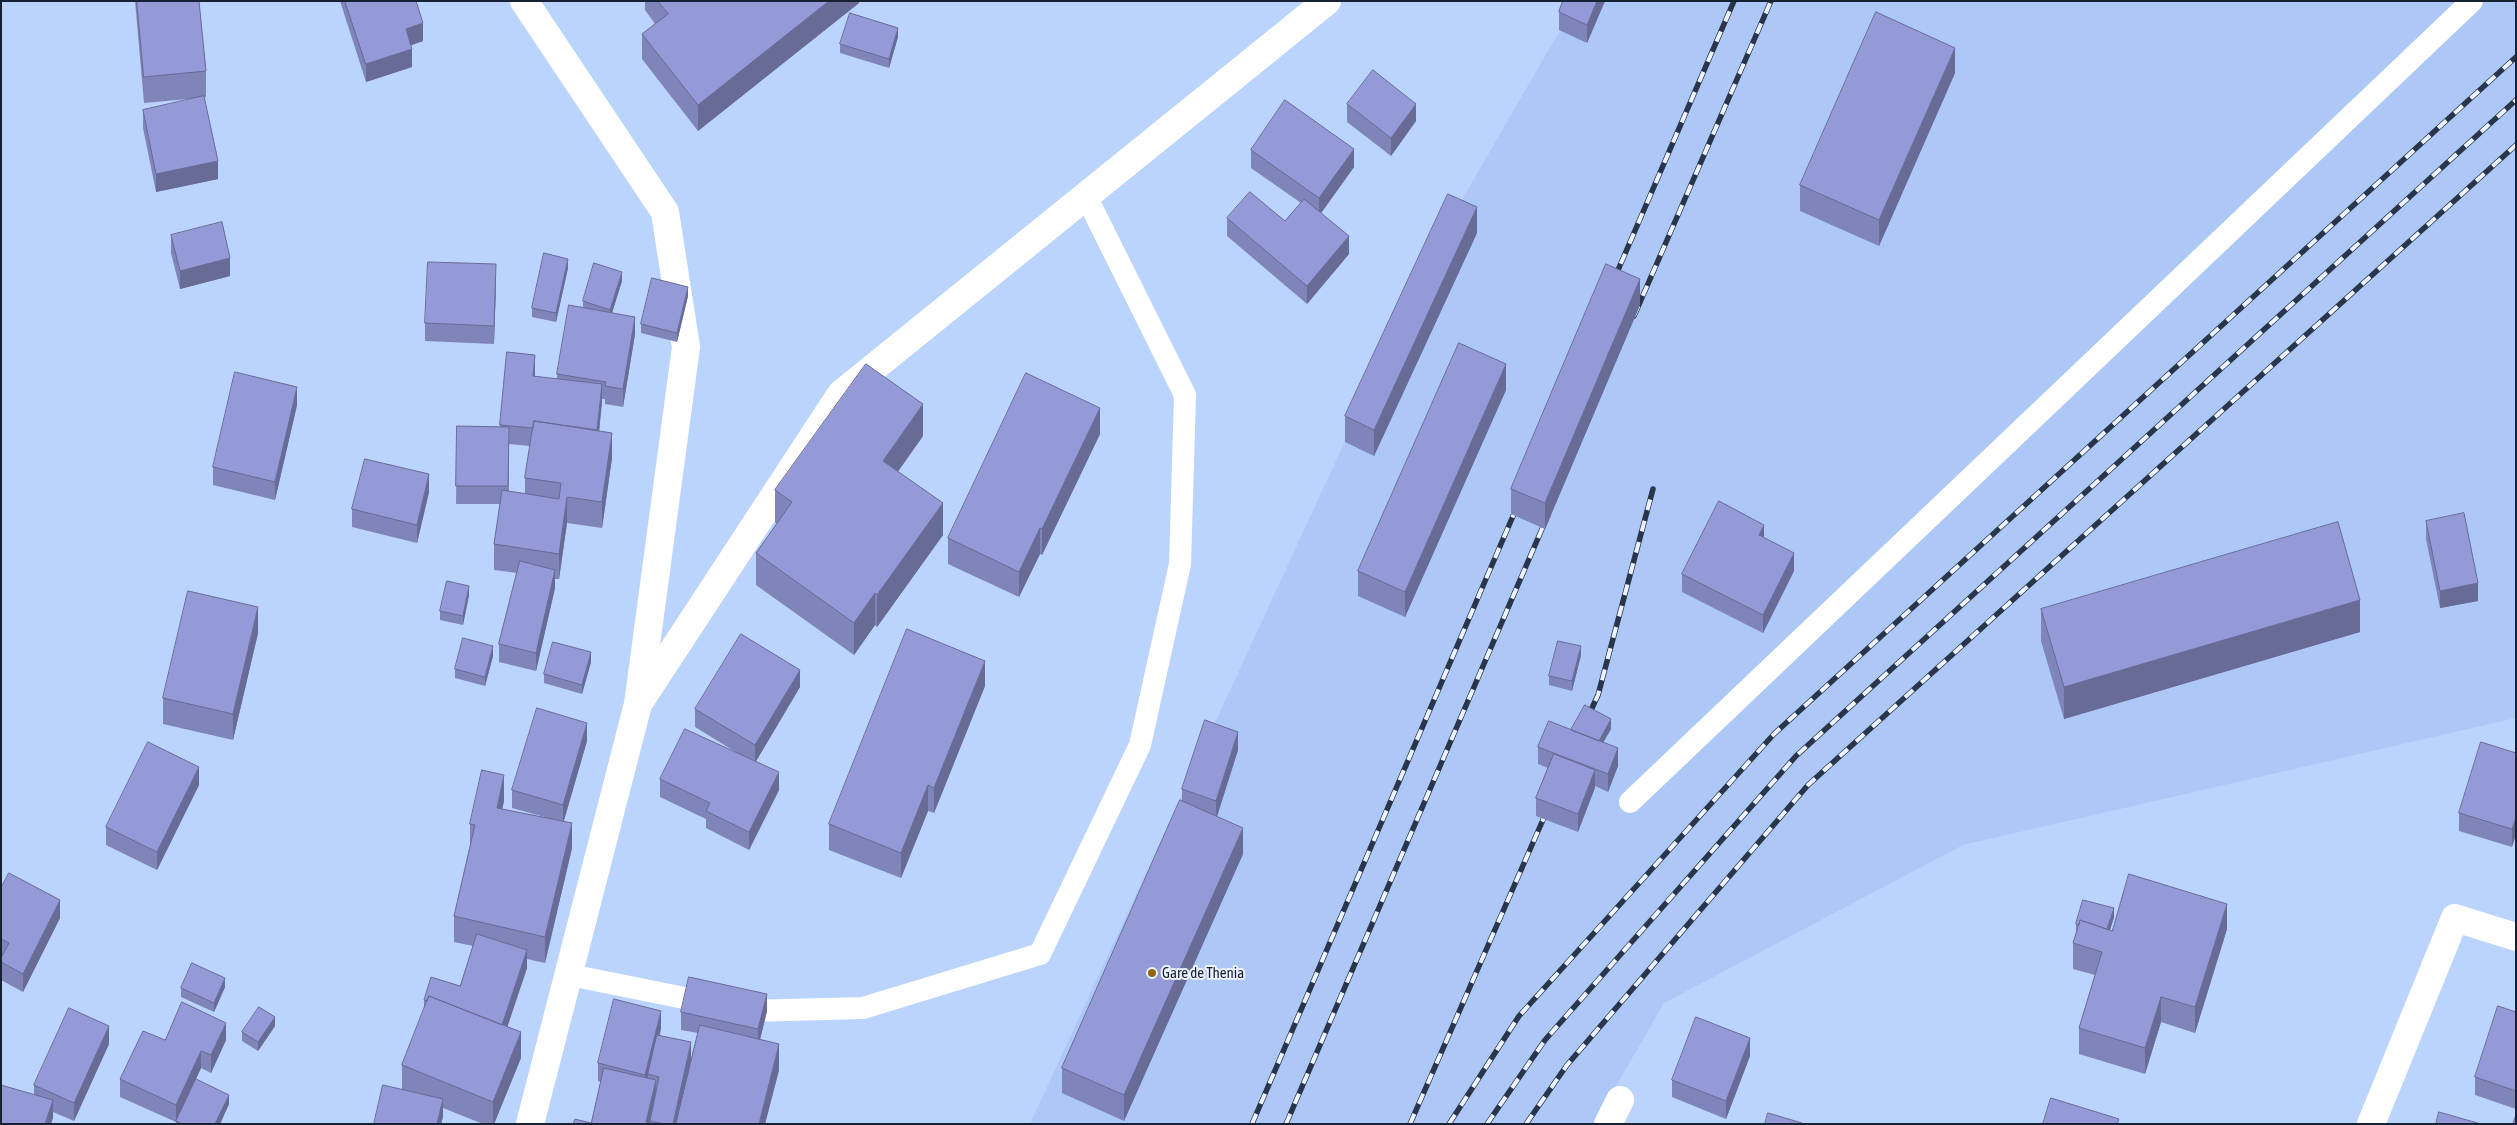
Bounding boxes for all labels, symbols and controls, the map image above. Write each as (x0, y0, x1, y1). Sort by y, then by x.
place label: Gare de Thenia (1162, 964, 1244, 982)
marker: Gare de Thenia (1146, 967, 1158, 979)

